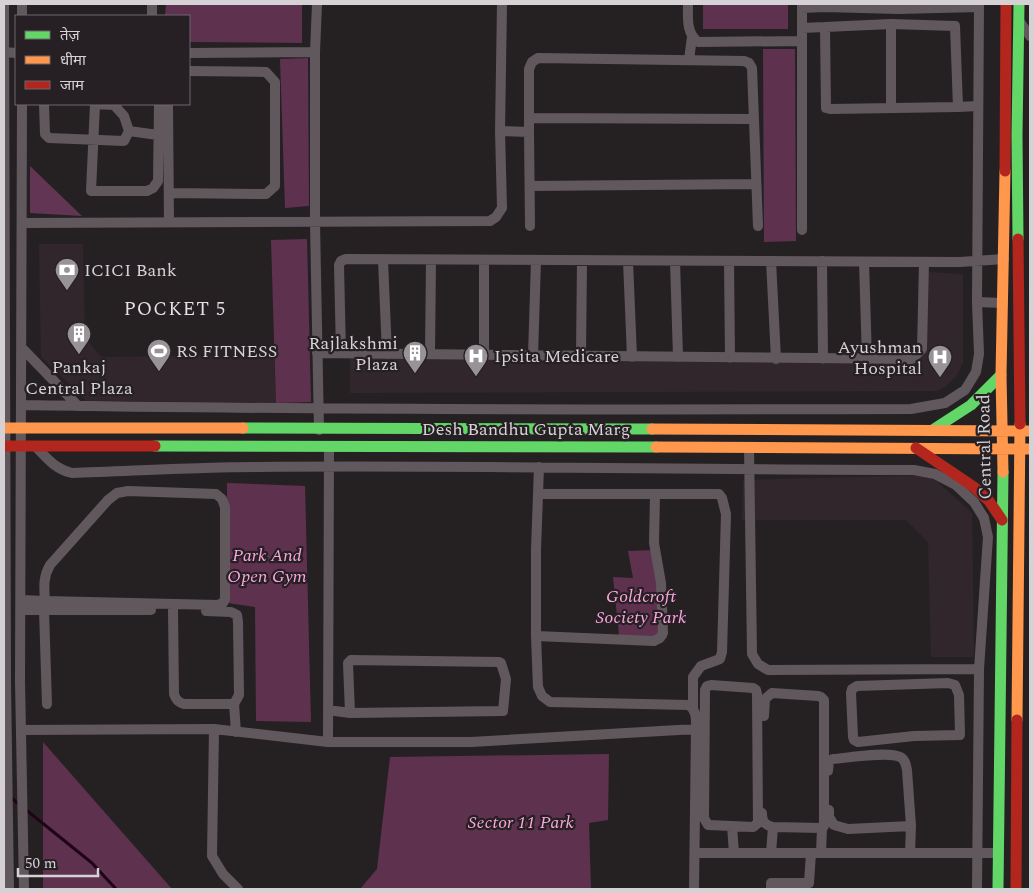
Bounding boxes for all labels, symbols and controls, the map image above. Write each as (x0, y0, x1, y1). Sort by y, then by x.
legend (15, 15, 190, 105)
text: तेज़ (60, 24, 81, 47)
text: धीमा (60, 49, 87, 72)
text: जाम (60, 74, 85, 97)
bank icon: ICICI Bank (54, 257, 80, 291)
place label: ICICI Bank (84, 257, 177, 284)
district label: POCKET 5 (124, 295, 226, 324)
building icon: Pankaj Central Plaza (66, 321, 92, 355)
place label: Rajlakshmi Plaza (309, 330, 398, 378)
place label: Ayushman Hospital (838, 334, 922, 382)
sports icon: RS FITNESS (146, 338, 172, 372)
place label: RS FITNESS (176, 338, 277, 365)
building icon: Rajlakshmi Plaza (402, 340, 428, 374)
hospital icon: Ipsita Medicare (463, 343, 489, 377)
place label: Ipsita Medicare (494, 343, 619, 370)
hospital icon: Ayushman Hospital (927, 344, 953, 378)
place label: Pankaj Central Plaza (25, 354, 133, 402)
street label: Central Road (970, 394, 999, 500)
street label: Desh Bandhu Gupta Marg (422, 416, 630, 443)
park label: Park And Open Gym (227, 542, 307, 590)
park label: Goldcroft Society Park (596, 583, 687, 631)
park label: Sector 11 Park (468, 809, 575, 836)
scale bar (18, 846, 98, 878)
text: 50 m (25, 852, 57, 875)

